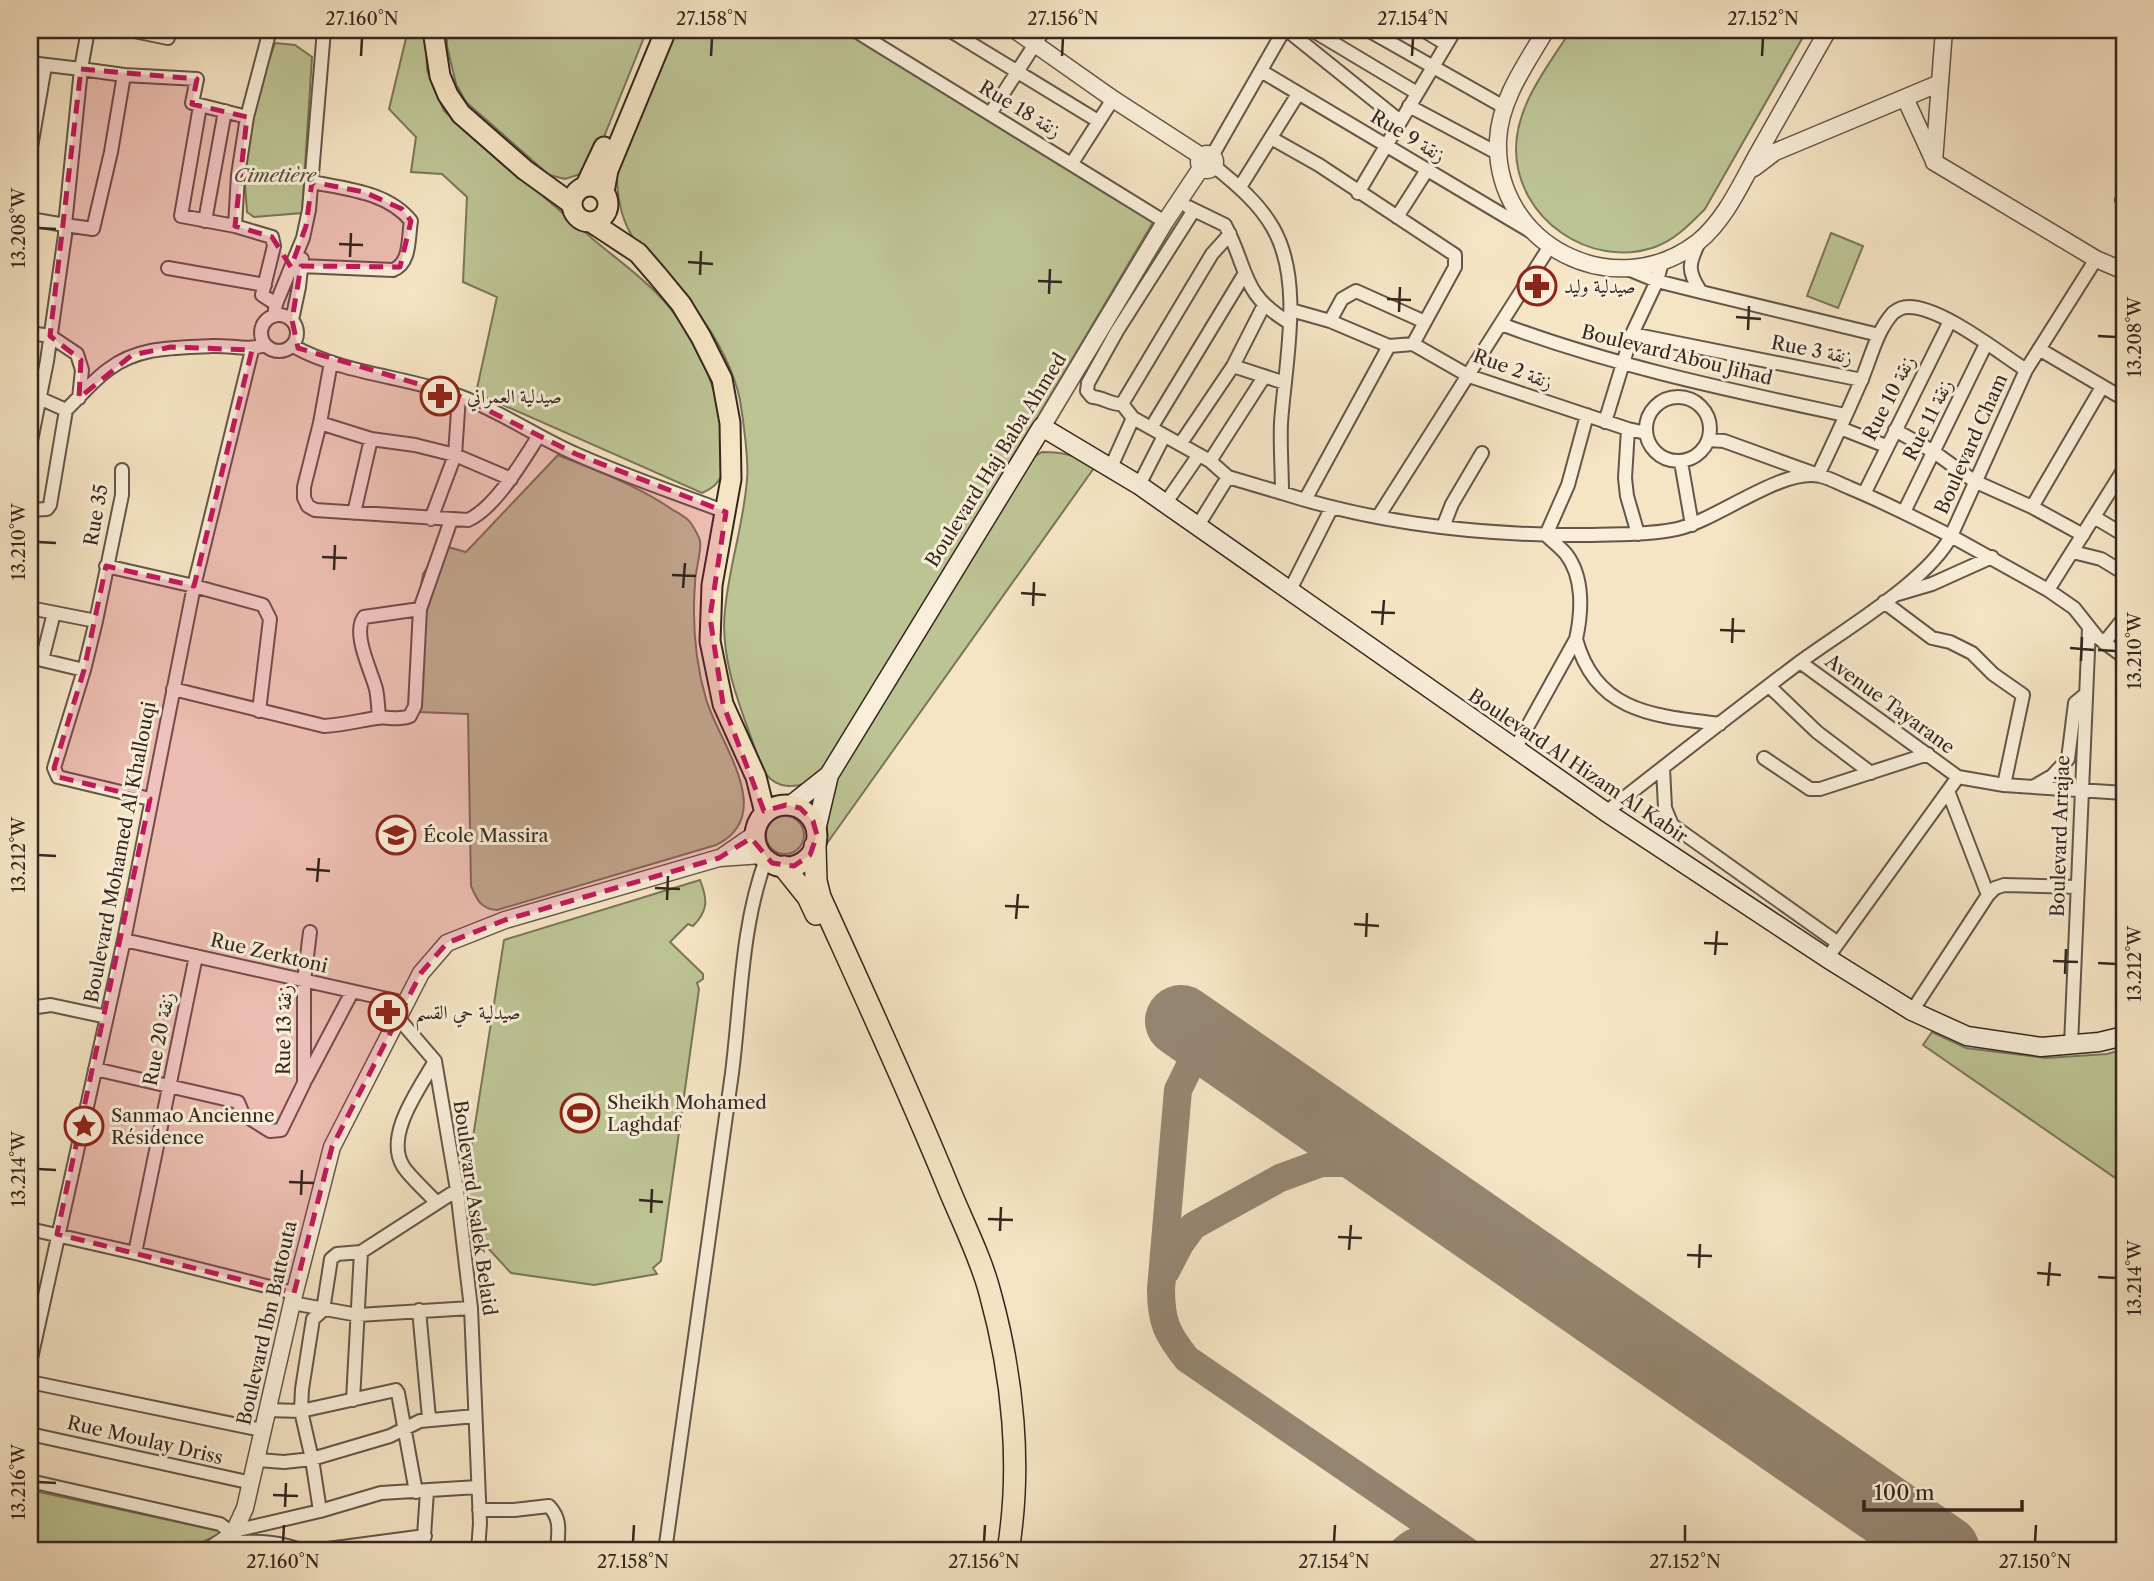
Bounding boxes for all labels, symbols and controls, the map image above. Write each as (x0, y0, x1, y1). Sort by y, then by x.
text: 27.160°N (325, 8, 399, 30)
text: 27.158°N (676, 8, 748, 30)
text: 27.156°N (1027, 8, 1099, 30)
text: 27.154°N (1377, 8, 1449, 30)
text: 27.152°N (1727, 8, 1799, 30)
street label: Rue 18 زنقة (975, 76, 1065, 142)
street label: Rue 9 زنقة (1366, 105, 1450, 167)
park label: Cimetière (234, 164, 317, 187)
text: 13.208°W (8, 187, 30, 268)
pharmacy icon: صيدلية وليد (1516, 265, 1558, 307)
place label: صيدلية وليد (1564, 275, 1636, 298)
text: 13.208°W (2124, 296, 2146, 377)
street label: Boulevard Abou Jihad (1579, 320, 1775, 390)
street label: Rue 3 زنقة (1769, 331, 1855, 369)
street label: Rue 2 زنقة (1470, 344, 1556, 394)
street label: Boulevard Haj Baba Ahmed (921, 348, 1072, 571)
street label: Rue 10 زنقة (1858, 352, 1920, 444)
street label: Boulevard Cham (1930, 370, 2012, 518)
pharmacy icon: صيدلية العمراني (419, 375, 461, 417)
street label: Rue 11 زنقة (1898, 375, 1958, 465)
place label: صيدلية العمراني (467, 385, 562, 412)
street label: Rue 35 (79, 482, 113, 548)
text: 13.210°W (8, 502, 30, 581)
text: 13.210°W (2124, 611, 2146, 690)
street label: Avenue Tayarane (1820, 649, 1959, 759)
street label: Boulevard Al Hizam Al Kabir (1464, 684, 1692, 848)
street label: Boulevard Mohamed Al Khallouqi (79, 699, 161, 1005)
street label: Boulevard Arrajae (2046, 755, 2074, 917)
school or university icon: École Massira (375, 814, 417, 856)
text: 13.212°W (8, 816, 30, 893)
place label: École Massira (423, 824, 548, 847)
text: 13.212°W (2124, 925, 2146, 1002)
street label: Rue Zerktoni (208, 928, 330, 978)
street label: Rue 13 زنقة (272, 985, 296, 1075)
street label: Rue 20 زنقة (139, 990, 179, 1088)
pharmacy icon: صيدلية حي القسم (367, 991, 409, 1033)
place label: صيدلية حي القسم (415, 1001, 520, 1032)
place label: Sheikh Mohamed Laghdaf (607, 1091, 767, 1136)
sports icon: Sheikh Mohamed Laghdaf (559, 1092, 601, 1134)
street label: Boulevard Asalek Belaid (448, 1099, 502, 1318)
place label: Sanmao Ancienne Résidence (111, 1104, 275, 1149)
place icon: Sanmao Ancienne Résidence (63, 1105, 105, 1147)
text: 13.214°W (8, 1130, 30, 1207)
street label: Boulevard Ibn Battouta (232, 1219, 302, 1427)
text: 13.214°W (2124, 1239, 2146, 1316)
street label: Rue Moulay Driss (65, 1411, 225, 1469)
text: 13.216°W (8, 1443, 30, 1520)
scale bar (1864, 1469, 2021, 1513)
text: 100 m (1874, 1480, 1935, 1505)
text: 27.160°N (246, 1551, 320, 1573)
text: 27.158°N (597, 1551, 669, 1573)
text: 27.156°N (948, 1551, 1020, 1573)
text: 27.154°N (1298, 1551, 1370, 1573)
text: 27.152°N (1649, 1551, 1721, 1573)
text: 27.150°N (1999, 1551, 2071, 1573)

